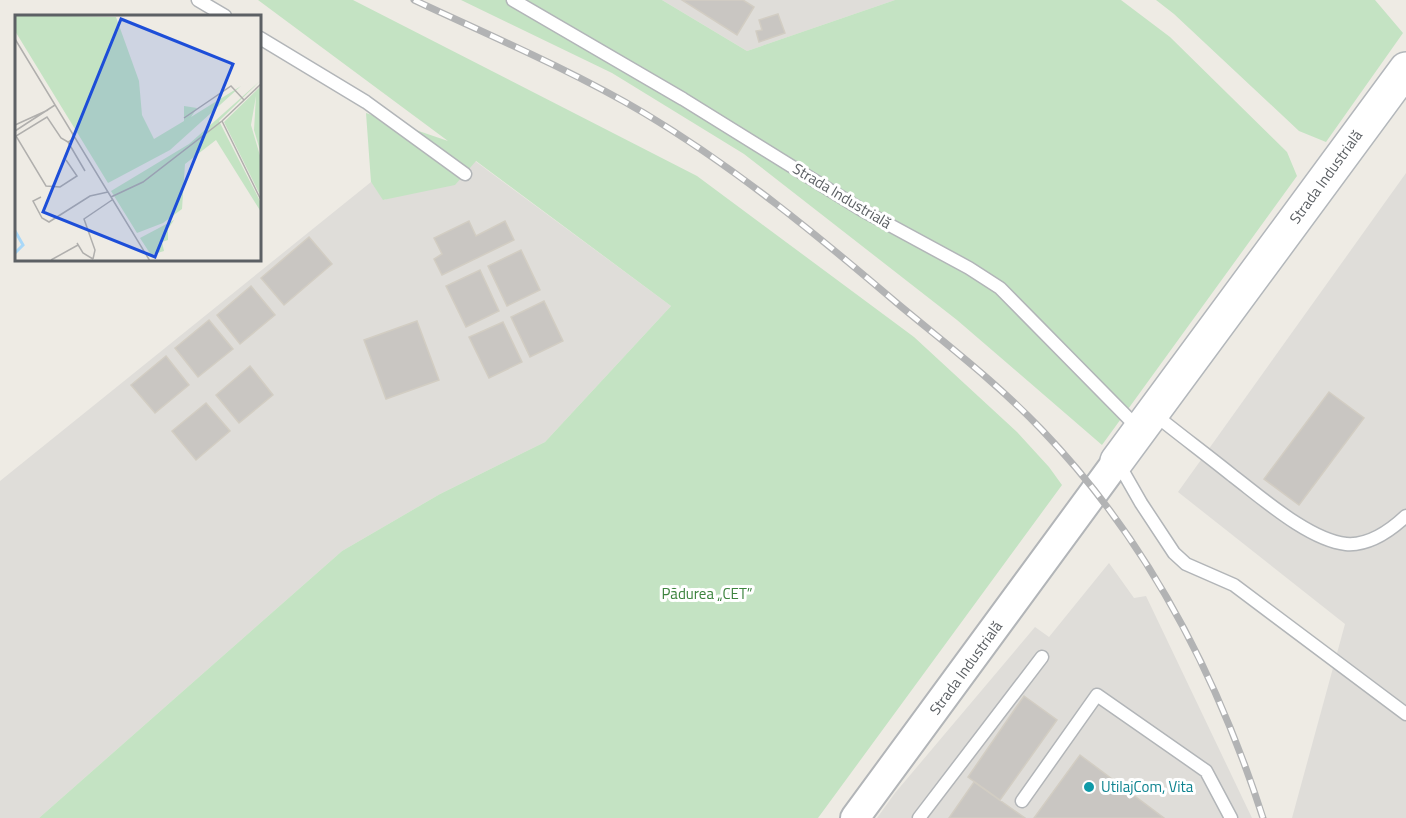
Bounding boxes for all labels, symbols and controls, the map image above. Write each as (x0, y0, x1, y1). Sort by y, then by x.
inset map (15, 15, 261, 261)
street label: Strada Industrială (1283, 124, 1368, 229)
street label: Strada Industrială (789, 157, 896, 234)
park label: Pădurea „CET” (662, 582, 753, 605)
street label: Strada Industrială (923, 615, 1008, 720)
place label: UtilajCom, Vita (1101, 775, 1194, 798)
marker: UtilajCom, Vita (1082, 780, 1096, 794)

